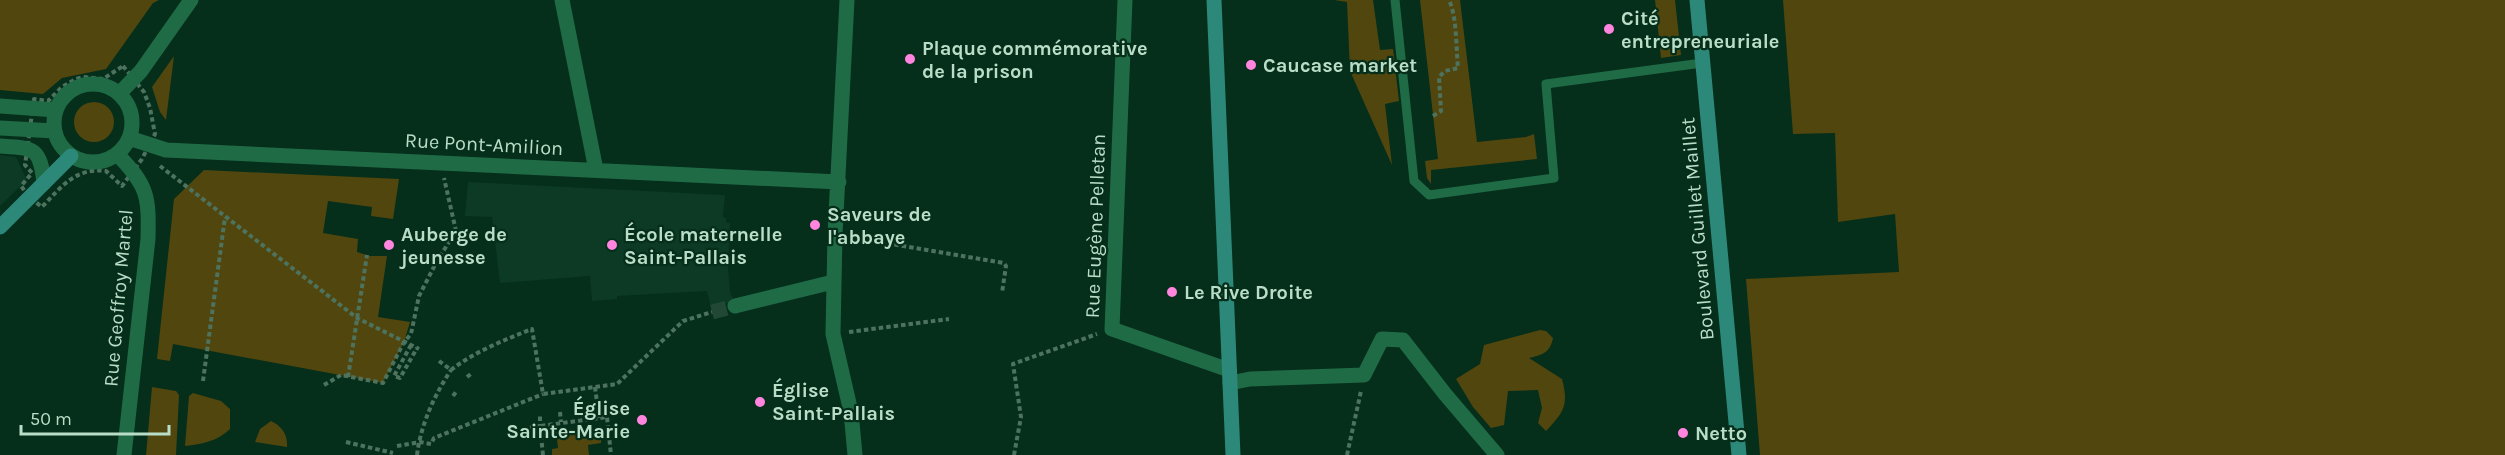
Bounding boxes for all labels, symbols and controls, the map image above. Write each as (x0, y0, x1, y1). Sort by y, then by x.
place label: Cité entrepreneuriale (1621, 7, 1779, 53)
marker: Cité entrepreneuriale (1602, 22, 1616, 36)
place label: Plaque commémorative de la prison (922, 37, 1148, 83)
marker: Plaque commémorative de la prison (903, 52, 917, 66)
place label: Caucase market (1263, 54, 1417, 77)
marker: Caucase market (1244, 58, 1258, 72)
street label: Boulevard Guillet Maillet (1676, 116, 1719, 341)
street label: Rue Pont-Amilion (404, 129, 564, 160)
street label: Rue Eugène Pelletan (1081, 133, 1110, 319)
place label: Saveurs de l'abbaye (827, 203, 931, 249)
street label: Rue Geoffroy Martel (99, 208, 138, 388)
marker: Saveurs de l'abbaye (808, 218, 822, 232)
place label: École maternelle Saint-Pallais (624, 221, 782, 269)
place label: Auberge de jeunesse (399, 223, 507, 269)
marker: Auberge de jeunesse (382, 238, 396, 252)
marker: École maternelle Saint-Pallais (605, 238, 619, 252)
place label: Le Rive Droite (1184, 281, 1313, 304)
marker: Le Rive Droite (1165, 285, 1179, 299)
place label: Église Saint-Pallais (772, 377, 895, 425)
place label: Église Sainte-Marie (506, 395, 630, 443)
marker: Église Saint-Pallais (753, 395, 767, 409)
scale bar (21, 398, 170, 436)
text: 50 m (30, 408, 72, 430)
marker: Église Sainte-Marie (635, 413, 649, 427)
place label: Netto (1695, 422, 1747, 445)
marker: Netto (1676, 426, 1690, 440)

